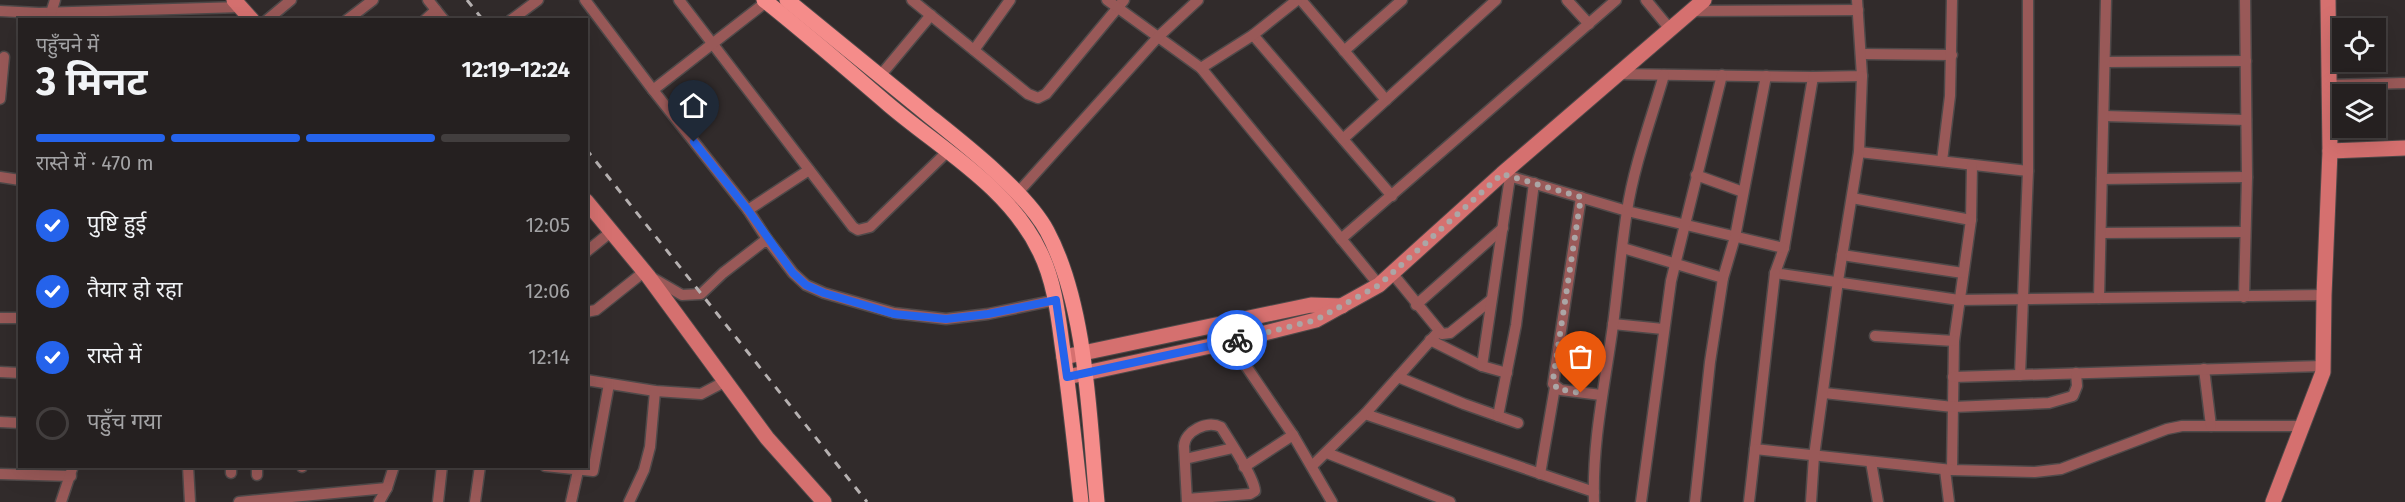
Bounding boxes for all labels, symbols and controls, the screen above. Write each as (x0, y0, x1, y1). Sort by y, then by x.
map controls (2332, 18, 2386, 138)
button: locate (2332, 18, 2386, 72)
text: पहुँचने में (36, 33, 99, 57)
text: 12:19–12:24 (461, 56, 570, 83)
text: 3 मिनट (36, 59, 147, 105)
pin (668, 80, 719, 142)
button: layers (2332, 84, 2386, 138)
icon: home (677, 89, 710, 122)
text: रास्ते में · 470 m (36, 151, 154, 175)
icon: check (36, 209, 69, 242)
text: पुष्टि हुई (87, 210, 146, 237)
text: 12:05 (525, 213, 570, 237)
icon: check (36, 275, 69, 308)
text: तैयार हो रहा (87, 276, 182, 303)
text: 12:06 (525, 279, 570, 303)
courier (1207, 310, 1267, 370)
icon: bike (1221, 324, 1254, 357)
pin (1555, 331, 1606, 393)
icon: bag (1564, 340, 1597, 373)
icon: check (36, 341, 69, 374)
text: रास्ते में (87, 342, 142, 369)
text: 12:14 (528, 345, 570, 369)
text: पहुँच गया (87, 408, 162, 435)

